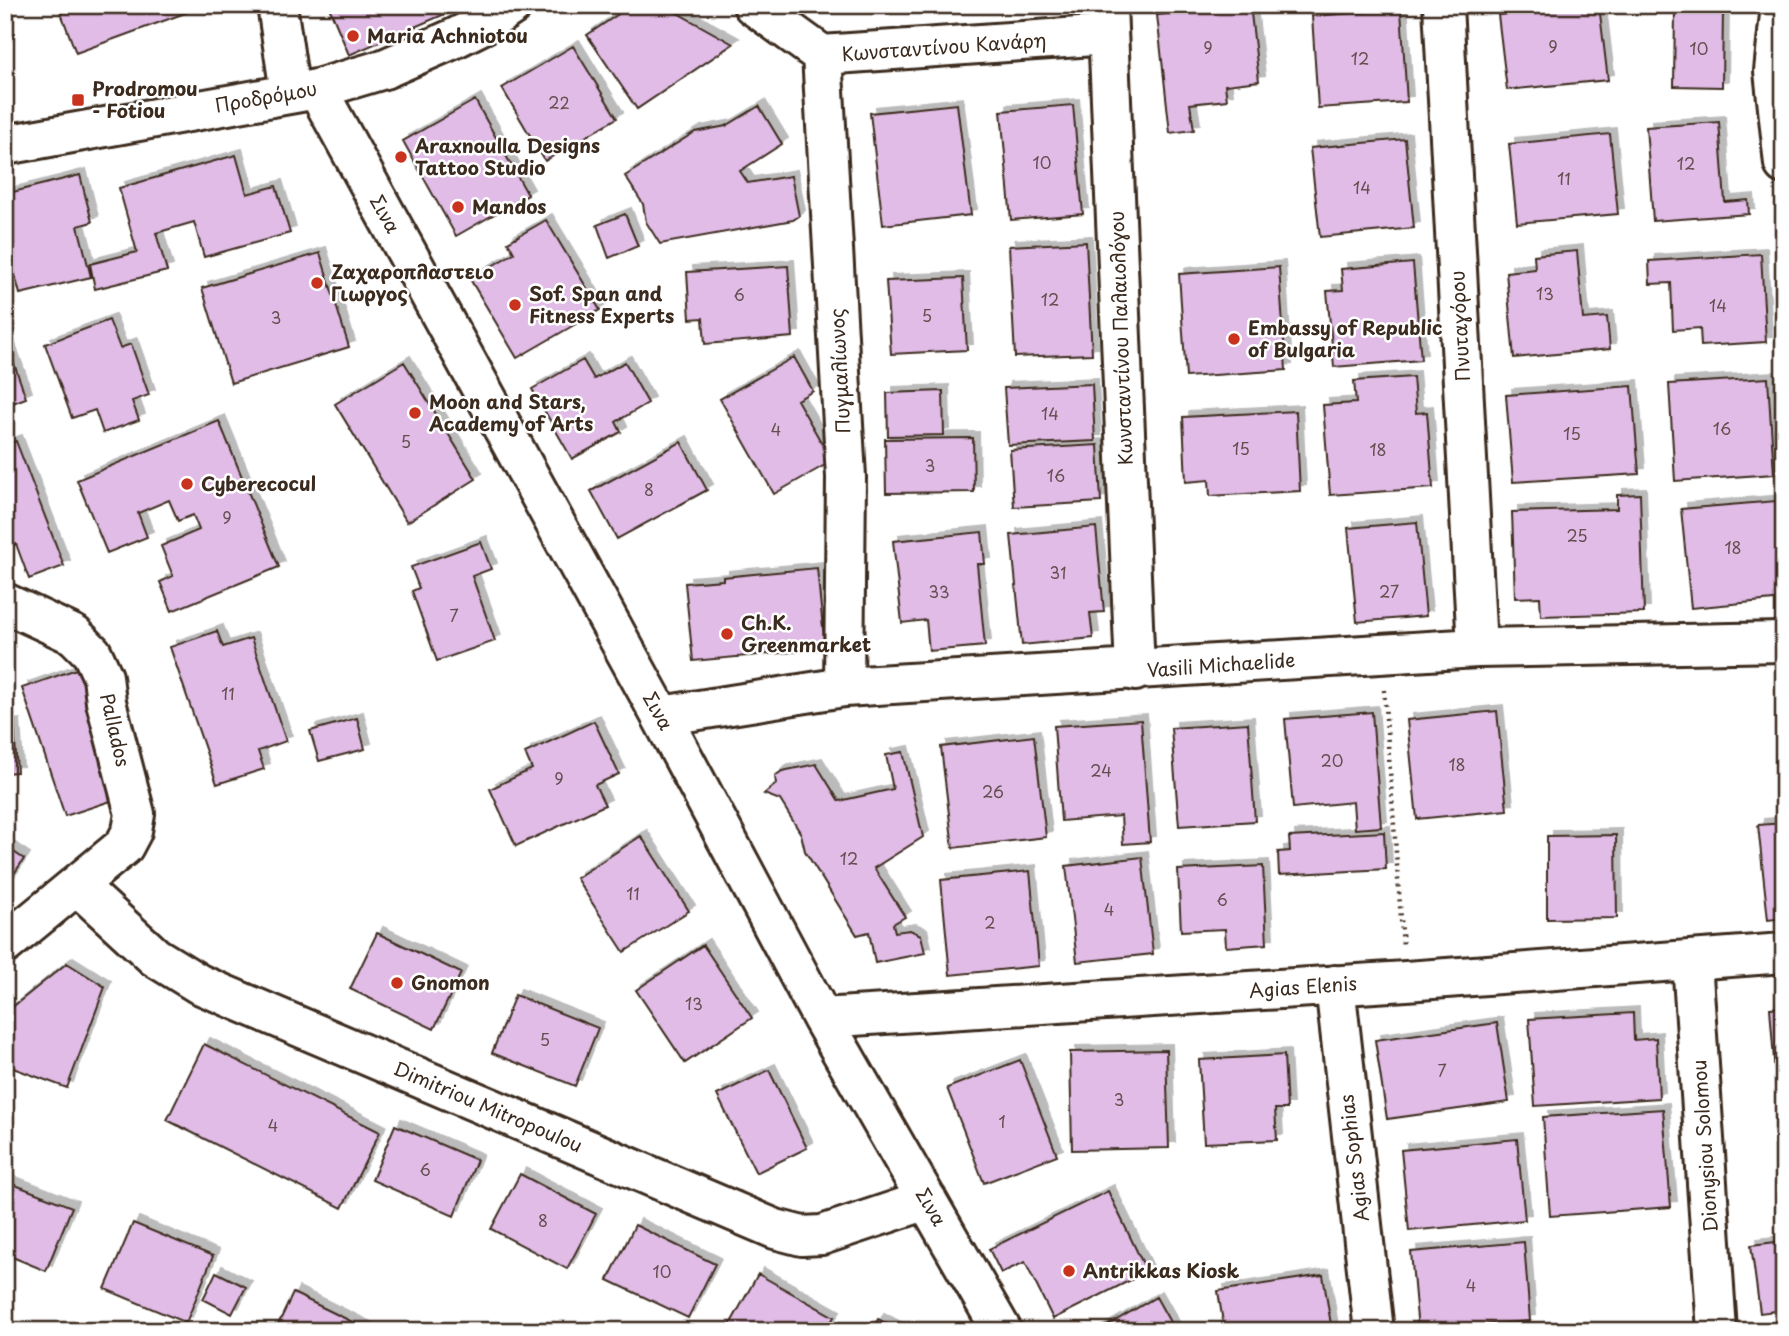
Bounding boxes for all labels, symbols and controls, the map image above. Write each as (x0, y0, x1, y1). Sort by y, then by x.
place label: Maria Achniotou (367, 21, 528, 49)
street label: Κωνσταντίνου Κανάρη (841, 25, 1047, 67)
marker: Maria Achniotou (345, 28, 361, 44)
house number: 9 (1548, 34, 1558, 58)
house number: 9 (1203, 35, 1213, 59)
house number: 10 (1690, 36, 1708, 60)
house number: 12 (1351, 46, 1369, 70)
street label: Προδρόμου (213, 73, 319, 119)
place label: Prodromou - Fotiou (92, 74, 198, 124)
house number: 22 (548, 90, 570, 114)
marker: Prodromou - Fotiou (70, 92, 86, 108)
place label: Araxnoulla Designs Tattoo Studio (414, 131, 600, 181)
marker: Araxnoulla Designs Tattoo Studio (393, 149, 409, 165)
house number: 10 (1033, 150, 1051, 174)
house number: 12 (1677, 151, 1695, 175)
house number: 11 (1557, 166, 1571, 190)
house number: 14 (1353, 175, 1371, 199)
street label: Σινα (364, 189, 408, 238)
place label: Mandos (472, 192, 546, 220)
marker: Mandos (450, 199, 466, 215)
street label: Κωνσταντίνου Παλαιολόγου (1102, 210, 1138, 466)
place label: Ζαχαροπλαστειο Γιωργος (331, 257, 494, 307)
street label: Πνυταγόρου (1442, 270, 1476, 382)
marker: Ζαχαροπλαστειο Γιωργος (309, 275, 325, 291)
place label: Sof. Span and Fitness Experts (529, 279, 674, 329)
house number: 13 (1536, 281, 1554, 305)
house number: 6 (733, 282, 745, 306)
house number: 12 (1041, 287, 1059, 311)
house number: 14 (1709, 293, 1727, 317)
marker: Sof. Span and Fitness Experts (507, 297, 523, 313)
house number: 5 (922, 303, 932, 327)
house number: 3 (271, 305, 281, 329)
street label: Πυγμαλίωνος (822, 308, 856, 434)
place label: Embassy of Republic of Bulgaria (1248, 313, 1443, 363)
marker: Embassy of Republic of Bulgaria (1226, 331, 1242, 347)
place label: Moon and Stars, Academy of Arts (428, 387, 593, 437)
house number: 14 (1041, 401, 1059, 425)
marker: Moon and Stars, Academy of Arts (407, 405, 423, 421)
house number: 16 (1713, 416, 1731, 440)
house number: 4 (771, 417, 781, 441)
house number: 15 (1563, 421, 1581, 445)
house number: 5 (401, 429, 411, 453)
house number: 15 (1232, 436, 1250, 460)
house number: 18 (1369, 437, 1387, 461)
house number: 3 (925, 453, 935, 477)
house number: 16 (1047, 463, 1065, 487)
place label: Cyberecocul (201, 469, 316, 497)
marker: Cyberecocul (179, 476, 195, 492)
house number: 8 (644, 477, 654, 501)
house number: 9 (222, 505, 232, 529)
house number: 25 (1566, 523, 1588, 547)
house number: 18 (1724, 535, 1742, 559)
house number: 31 (1050, 560, 1066, 584)
house number: 33 (928, 579, 950, 603)
house number: 27 (1379, 579, 1399, 603)
house number: 7 (449, 603, 459, 627)
place label: Ch.K. Greenmarket (741, 608, 871, 658)
marker: Ch.K. Greenmarket (719, 626, 735, 642)
street label: Vasili Michaelide (1146, 645, 1296, 683)
house number: 11 (221, 681, 235, 705)
street label: Σινα (637, 686, 681, 735)
street label: Pallados (94, 690, 138, 769)
house number: 20 (1321, 748, 1343, 772)
house number: 18 (1448, 752, 1466, 776)
house number: 24 (1090, 758, 1112, 782)
house number: 9 (554, 766, 564, 790)
house number: 26 (982, 779, 1004, 803)
house number: 12 (840, 846, 858, 870)
house number: 11 (626, 881, 640, 905)
house number: 6 (1216, 887, 1228, 911)
house number: 4 (1104, 897, 1114, 921)
house number: 2 (984, 910, 996, 934)
place label: Gnomon (411, 968, 490, 996)
street label: Agias Elenis (1248, 968, 1358, 1004)
marker: Gnomon (389, 975, 405, 991)
house number: 13 (685, 991, 703, 1015)
house number: 5 (540, 1027, 550, 1051)
street label: Dimitriou Mitropoulou (390, 1054, 587, 1159)
house number: 7 (1437, 1058, 1447, 1082)
street label: Dionysiou Solomou (1684, 1059, 1724, 1233)
house number: 3 (1114, 1087, 1124, 1111)
street label: Agias Sophias (1331, 1093, 1375, 1223)
house number: 1 (998, 1109, 1006, 1133)
house number: 4 (268, 1113, 278, 1137)
house number: 6 (419, 1157, 431, 1181)
street label: Σινα (910, 1182, 954, 1231)
house number: 8 (538, 1208, 548, 1232)
place label: Antrikkas Kiosk (1083, 1256, 1239, 1284)
house number: 10 (653, 1259, 671, 1283)
marker: Antrikkas Kiosk (1061, 1263, 1077, 1279)
house number: 4 (1466, 1273, 1476, 1297)

